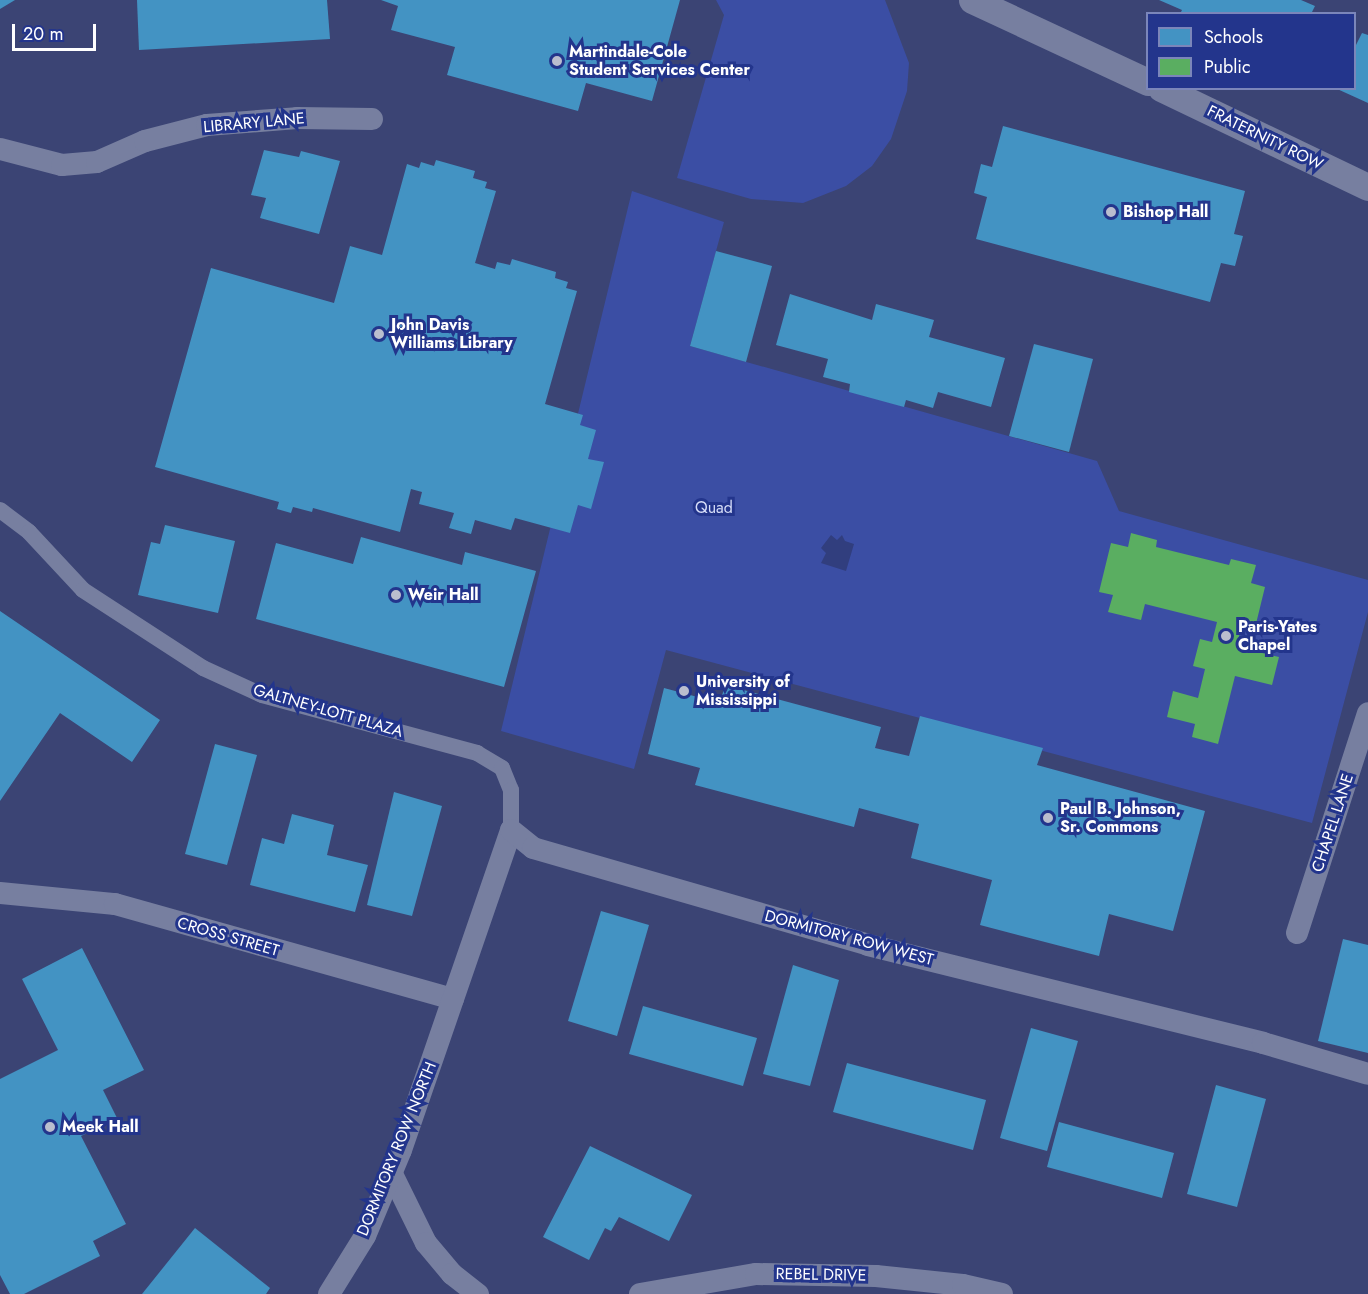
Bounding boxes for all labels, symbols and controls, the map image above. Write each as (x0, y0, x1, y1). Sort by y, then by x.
scale bar (15, 12, 99, 50)
legend (1146, 12, 1356, 90)
text: 20 m (23, 21, 63, 47)
text: Schools (1204, 24, 1263, 50)
place label: Martindale-Cole Student Services Center (569, 42, 750, 80)
marker: Martindale-Cole Student Services Center (550, 54, 564, 68)
text: Public (1204, 54, 1251, 80)
street label: FRATERNITY ROW (1204, 102, 1326, 174)
street label: LIBRARY LANE (202, 109, 306, 137)
place label: Bishop Hall (1123, 202, 1208, 222)
marker: Bishop Hall (1104, 205, 1118, 219)
place label: John Davis Williams Library (391, 315, 513, 353)
marker: John Davis Williams Library (372, 327, 386, 341)
park label: Quad (695, 498, 733, 518)
place label: Weir Hall (408, 585, 479, 605)
marker: Weir Hall (389, 588, 403, 602)
place label: Paris-Yates Chapel (1238, 617, 1317, 655)
marker: Paris-Yates Chapel (1219, 629, 1233, 643)
place label: University of Mississippi (696, 672, 790, 710)
street label: GALTNEY-LOTT PLAZA (251, 680, 405, 742)
marker: University of Mississippi (677, 684, 691, 698)
street label: CHAPEL LANE (1308, 772, 1358, 874)
place label: Paul B. Johnson, Sr. Commons (1060, 799, 1181, 837)
marker: Paul B. Johnson, Sr. Commons (1041, 811, 1055, 825)
street label: DORMITORY ROW WEST (762, 906, 936, 970)
street label: CROSS STREET (175, 913, 281, 961)
street label: DORMITORY ROW NORTH (353, 1059, 441, 1239)
place label: Meek Hall (62, 1117, 138, 1137)
marker: Meek Hall (43, 1120, 57, 1134)
street label: REBEL DRIVE (776, 1265, 866, 1285)

